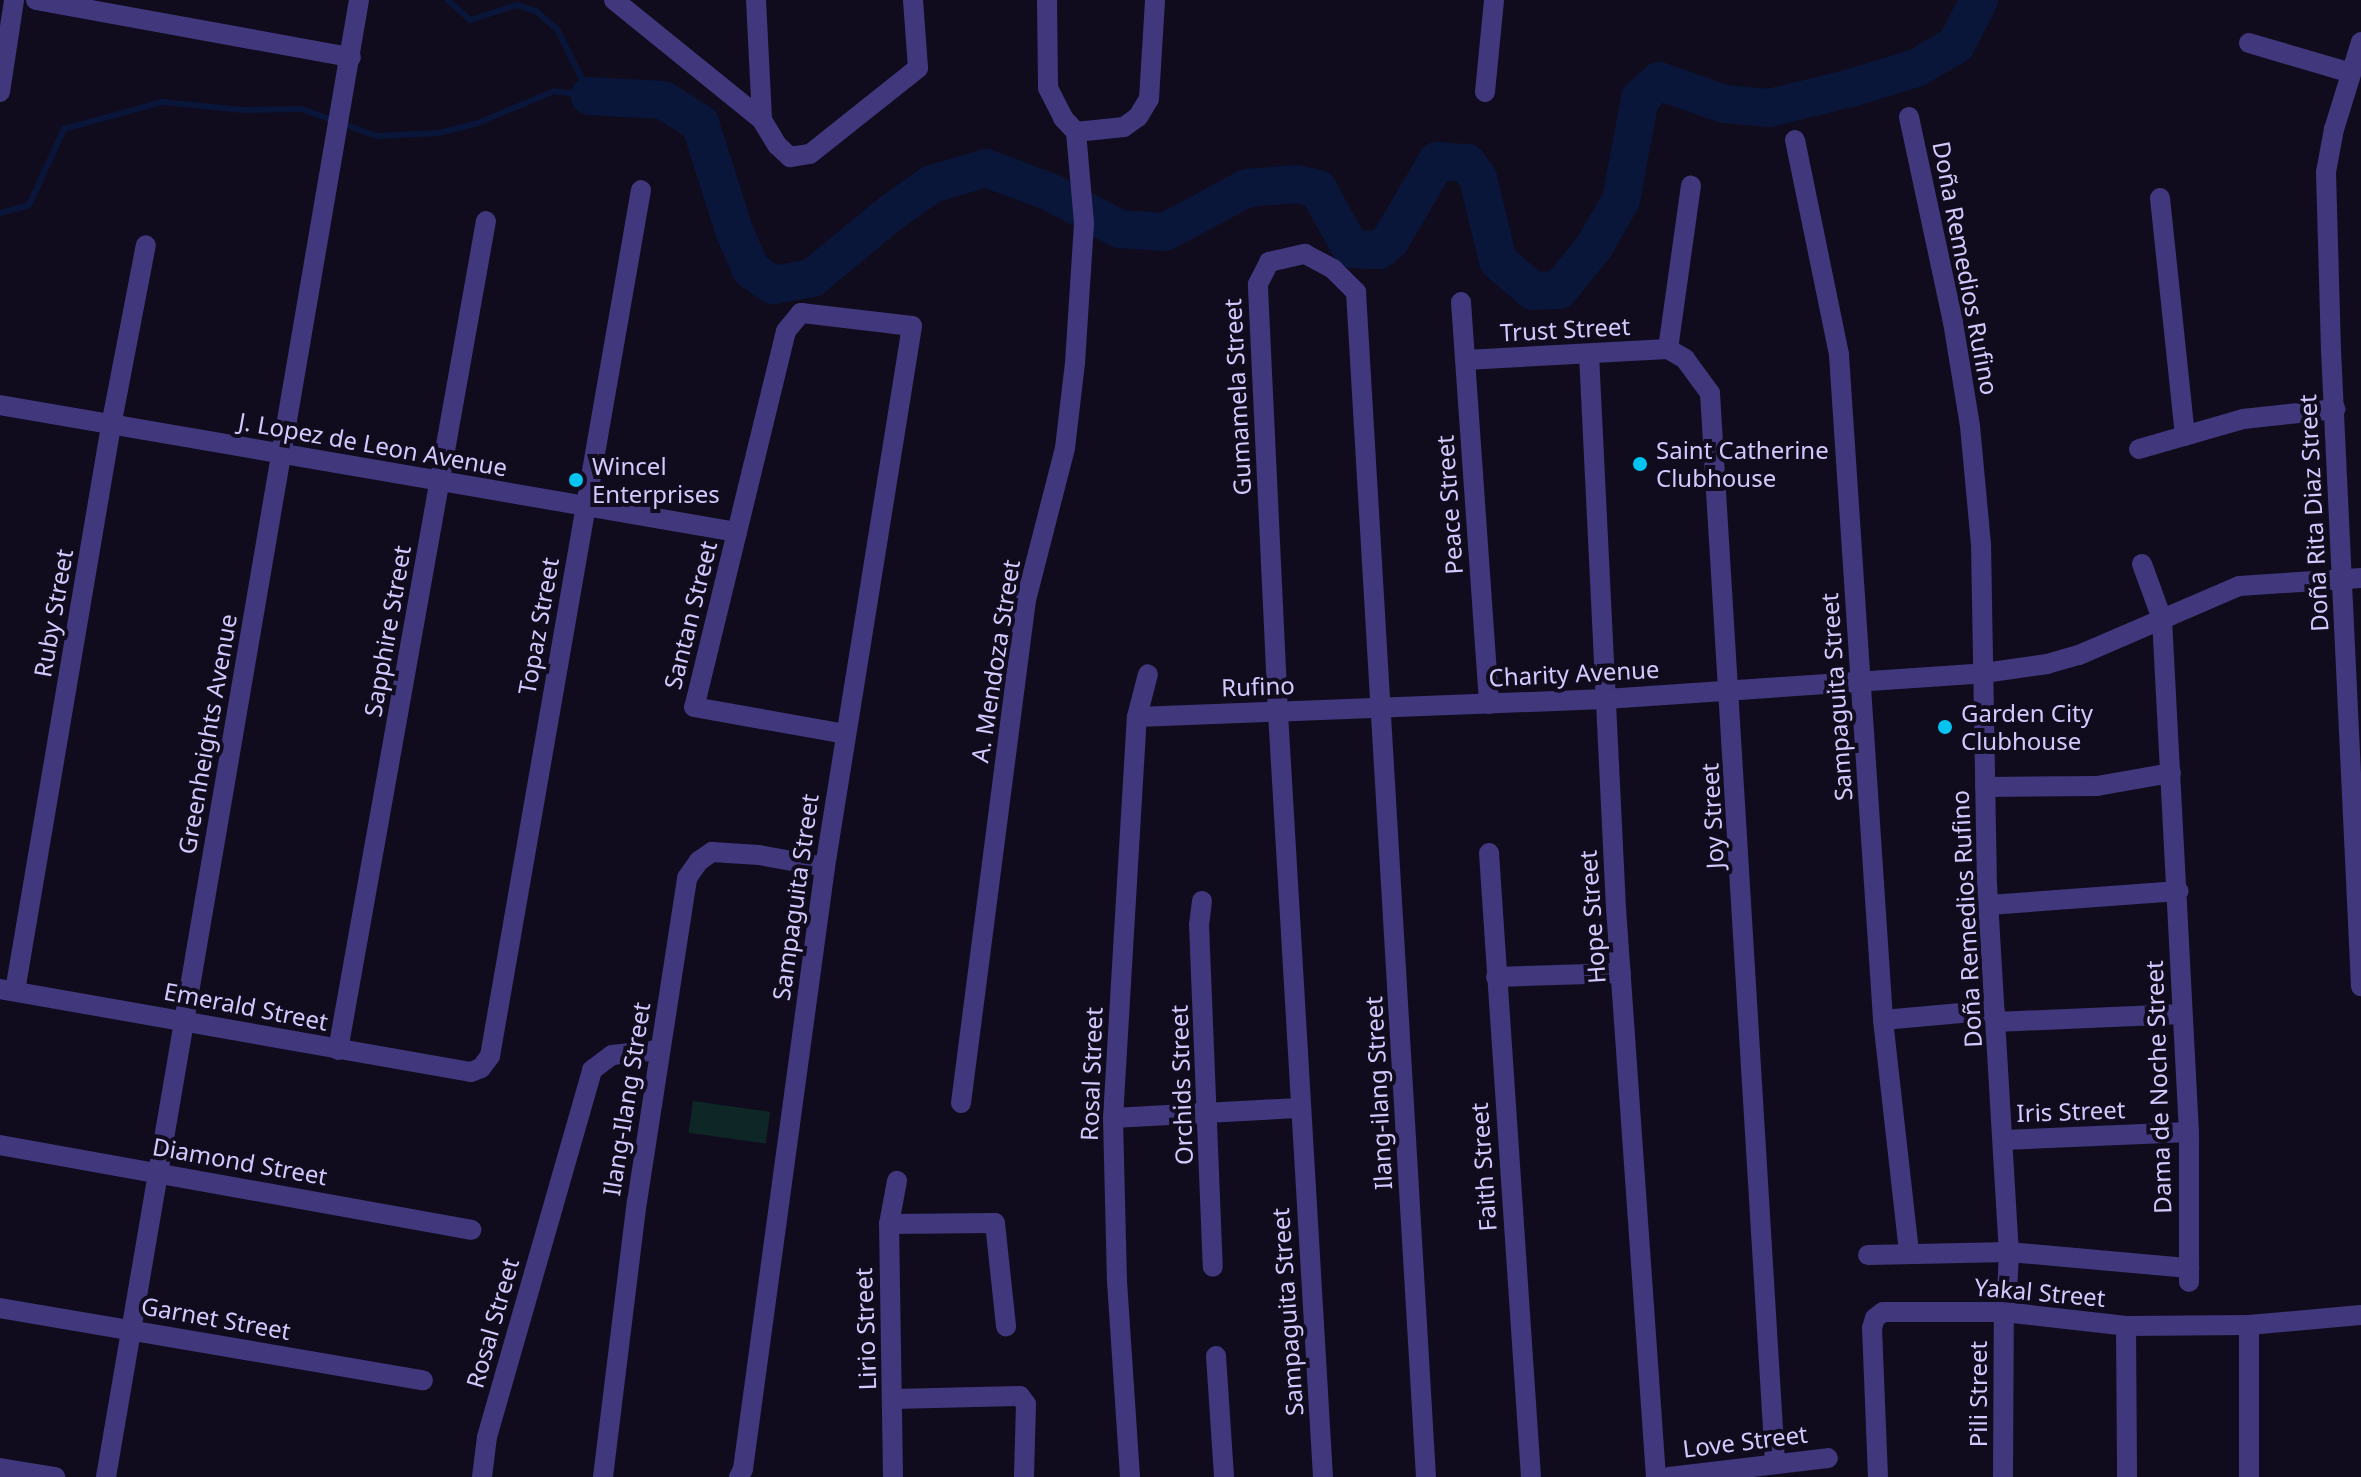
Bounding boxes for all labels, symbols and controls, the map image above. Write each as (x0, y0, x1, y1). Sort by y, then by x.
street label: Doña Remedios Rufino (1927, 139, 2005, 397)
street label: Gumamela Street (1217, 298, 1257, 496)
street label: Trust Street (1499, 311, 1631, 347)
street label: Doña Rita Diaz Street (2292, 394, 2334, 632)
street label: J. Lopez de Leon Avenue (236, 406, 510, 482)
street label: Peace Street (1430, 434, 1468, 576)
place label: Saint Catherine Clubhouse (1656, 436, 1829, 492)
place label: Wincel Enterprises (592, 452, 720, 508)
marker: Saint Catherine Clubhouse (1631, 455, 1649, 473)
marker: Wincel Enterprises (567, 471, 585, 489)
street label: Santan Street (658, 538, 722, 692)
street label: Sapphire Street (358, 543, 416, 719)
street label: Ruby Street (28, 547, 78, 679)
street label: Topaz Street (512, 555, 564, 697)
street label: A. Mendoza Street (965, 557, 1025, 765)
street label: Sampaguita Street (1814, 592, 1858, 802)
street label: Greenheights Avenue (172, 612, 242, 856)
street label: Charity Avenue (1488, 654, 1660, 692)
street label: Rufino (1221, 670, 1295, 702)
place label: Garden City Clubhouse (1961, 699, 2093, 755)
marker: Garden City Clubhouse (1936, 718, 1954, 736)
street label: Joy Street (1695, 762, 1729, 870)
street label: Doña Remedios Rufino (1945, 790, 1987, 1048)
street label: Sampaguita Street (766, 792, 824, 1002)
street label: Hope Street (1573, 849, 1611, 985)
street label: Dama de Noche Street (2139, 960, 2177, 1214)
street label: Emerald Street (162, 976, 330, 1036)
street label: Ilang-ilang Street (1359, 995, 1397, 1191)
street label: Ilang-Ilang Street (596, 1000, 656, 1198)
street label: Orchids Street (1164, 1004, 1198, 1166)
street label: Rosal Street (1074, 1007, 1108, 1141)
street label: Iris Street (2016, 1095, 2126, 1127)
street label: Faith Street (1464, 1102, 1502, 1232)
street label: Diamond Street (150, 1131, 330, 1191)
street label: Sampaguita Street (1265, 1207, 1309, 1417)
street label: Rosal Street (460, 1255, 524, 1391)
street label: Lirio Street (848, 1267, 882, 1391)
street label: Yakal Street (1973, 1272, 2107, 1312)
street label: Garnet Street (139, 1291, 293, 1345)
street label: Pili Street (1964, 1341, 1992, 1447)
street label: Love Street (1681, 1419, 1809, 1463)

